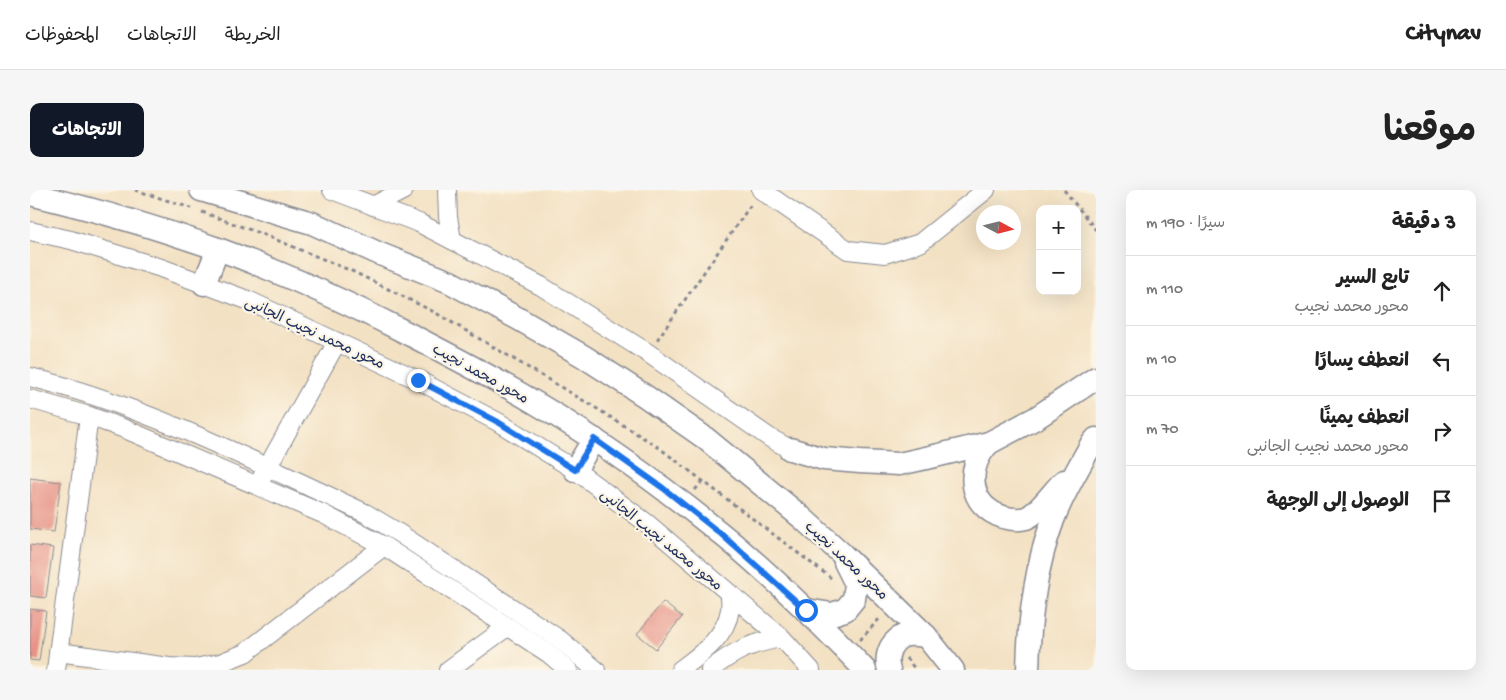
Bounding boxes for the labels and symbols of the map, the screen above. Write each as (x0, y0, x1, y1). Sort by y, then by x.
north arrow (976, 205, 1021, 250)
street label: محور محمد نجيب الجانبى (241, 294, 387, 374)
street label: محور محمد نجيب (429, 341, 531, 409)
route end (407, 369, 430, 392)
street label: محور محمد نجيب الجانبى (596, 486, 725, 595)
street label: محور محمد نجيب (800, 518, 891, 605)
route start (795, 599, 818, 622)

